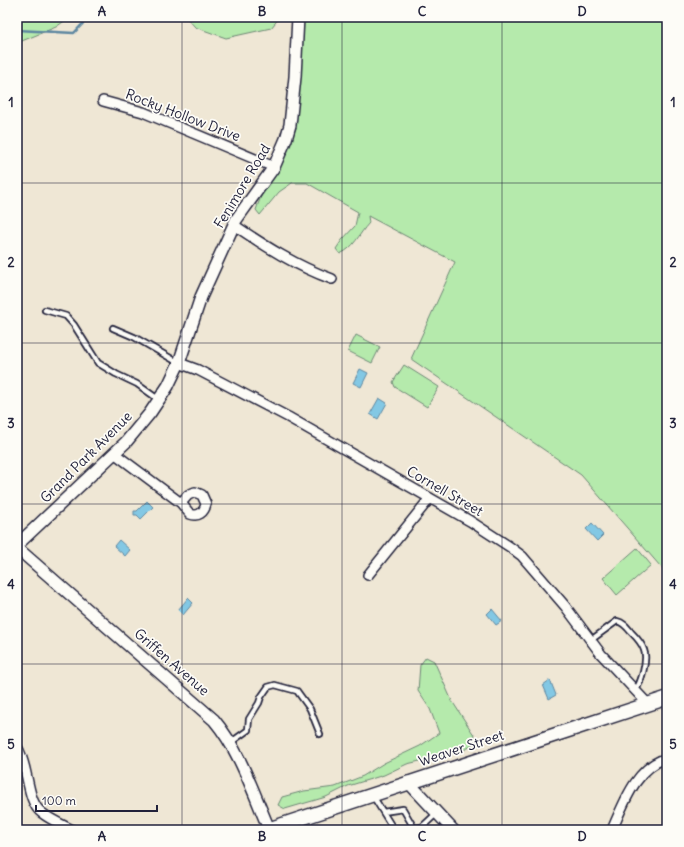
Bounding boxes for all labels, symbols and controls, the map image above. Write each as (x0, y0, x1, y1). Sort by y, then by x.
text: A (98, 3, 107, 20)
text: B (258, 3, 267, 20)
text: C (418, 3, 427, 20)
text: D (577, 3, 587, 20)
street label: Rocky Hollow Drive (123, 85, 243, 145)
text: 1 (8, 94, 14, 111)
text: 1 (670, 94, 676, 111)
street label: Fenimore Road (210, 141, 274, 231)
text: 2 (7, 254, 15, 271)
text: 2 (669, 254, 677, 271)
street label: Grand Park Avenue (36, 407, 136, 507)
text: 3 (7, 415, 15, 432)
text: 3 (669, 415, 677, 432)
street label: Cornell Street (404, 462, 487, 520)
text: 4 (7, 576, 15, 593)
text: 4 (669, 576, 677, 593)
street label: Griffen Avenue (131, 624, 213, 700)
street label: Weaver Street (416, 726, 506, 770)
text: 5 (7, 736, 15, 753)
text: 5 (669, 736, 677, 753)
scale bar (36, 787, 157, 813)
text: 100 m (42, 793, 76, 808)
text: A (98, 828, 107, 845)
text: B (258, 828, 267, 845)
text: C (418, 828, 427, 845)
text: D (577, 828, 587, 845)

